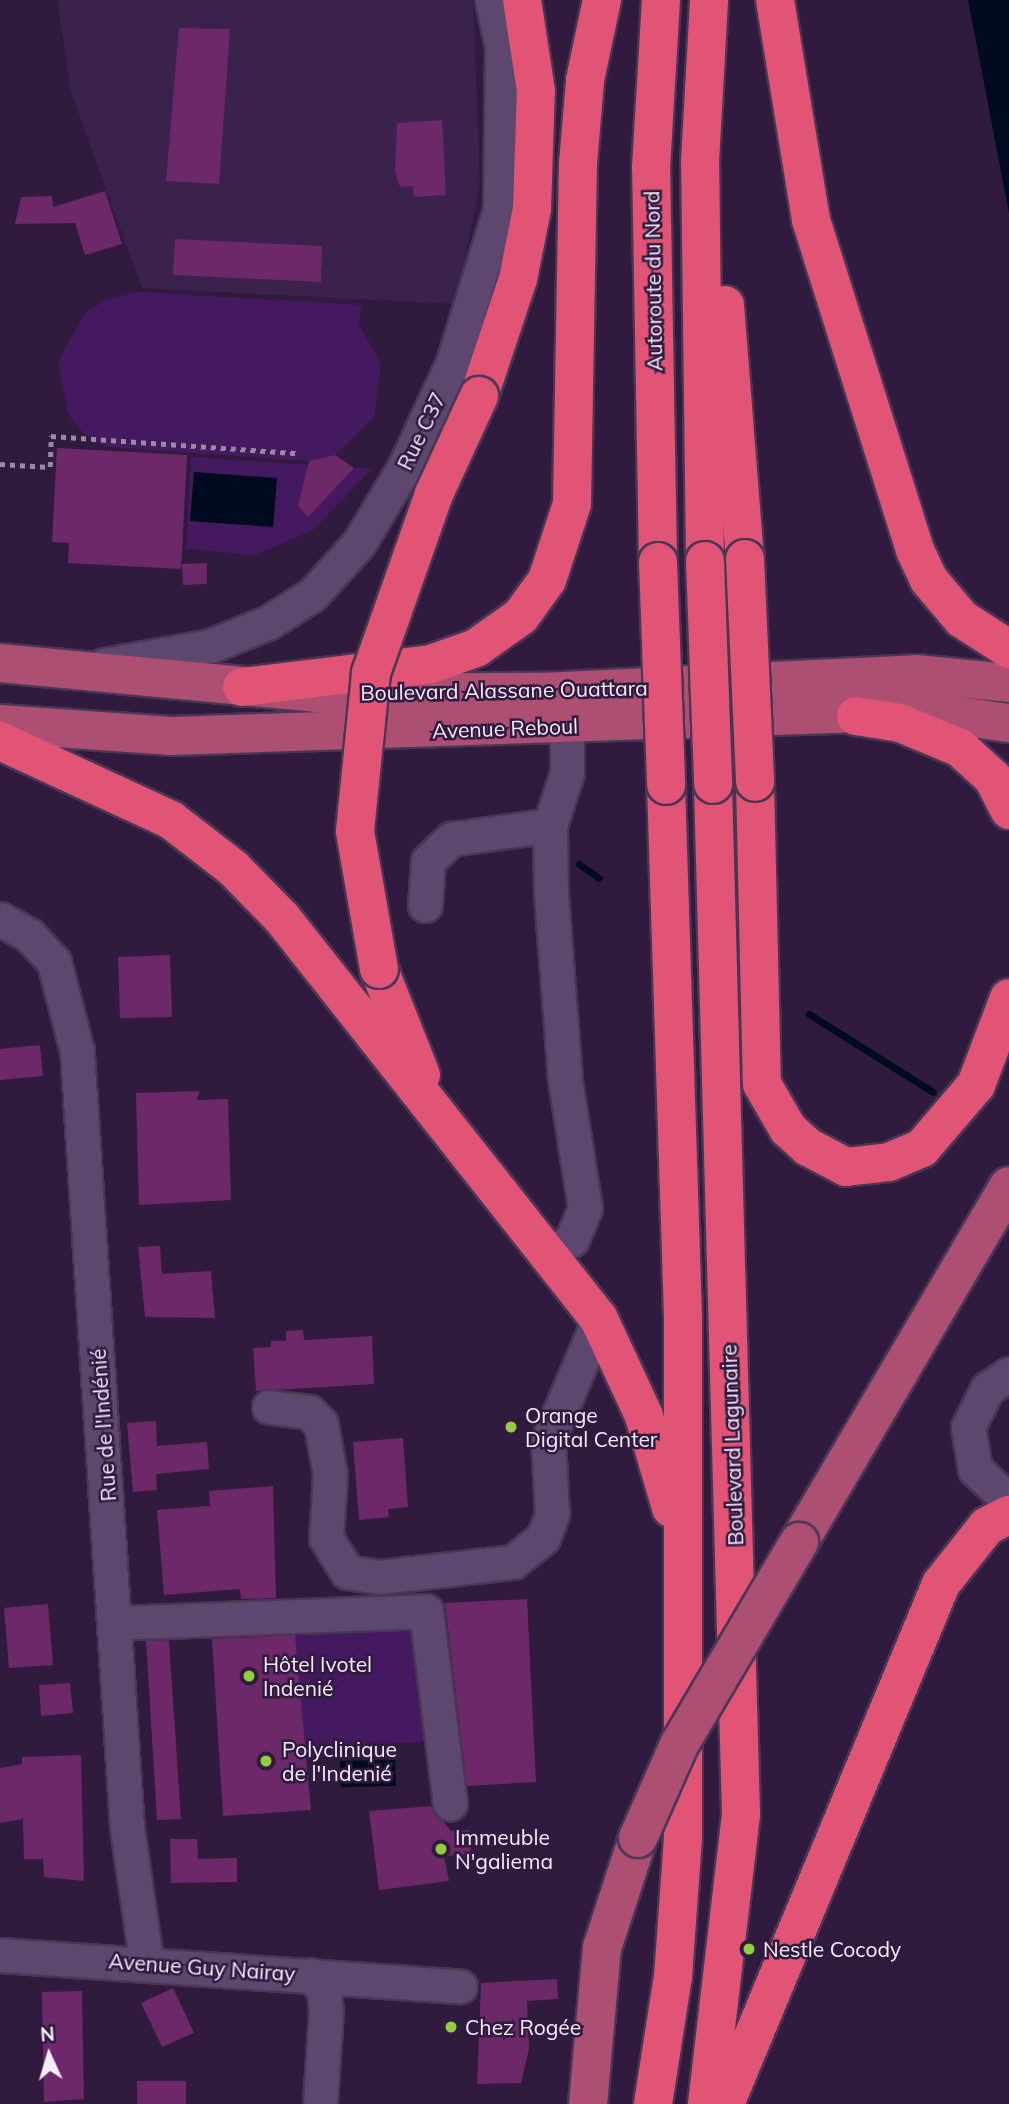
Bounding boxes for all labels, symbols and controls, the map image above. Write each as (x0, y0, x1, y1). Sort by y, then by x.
street label: Autoroute du Nord (639, 191, 667, 371)
street label: Rue C37 (391, 388, 451, 474)
street label: Boulevard Alassane Ouattara (360, 675, 648, 705)
street label: Avenue Reboul (432, 713, 578, 743)
street label: Boulevard Lagunaire (716, 1344, 748, 1546)
street label: Rue de l'Indénié (85, 1348, 121, 1502)
place label: Orange Digital Center (525, 1402, 657, 1452)
marker: Orange Digital Center (503, 1419, 519, 1435)
place label: Hôtel Ivotel Indenié (263, 1651, 372, 1701)
marker: Hôtel Ivotel Indenié (241, 1668, 257, 1684)
place label: Polyclinique de l'Indenié (282, 1736, 397, 1786)
marker: Polyclinique de l'Indenié (256, 1751, 276, 1771)
place label: Immeuble N'galiema (455, 1824, 553, 1874)
marker: Immeuble N'galiema (433, 1841, 449, 1857)
place label: Nestle Cocody (763, 1936, 901, 1962)
marker: Nestle Cocody (741, 1941, 757, 1957)
street label: Avenue Guy Nairay (108, 1948, 296, 1986)
place label: Chez Rogée (465, 2014, 581, 2040)
marker: Chez Rogée (443, 2019, 459, 2035)
north arrow (14, 2020, 84, 2090)
text: N (40, 2022, 56, 2047)

